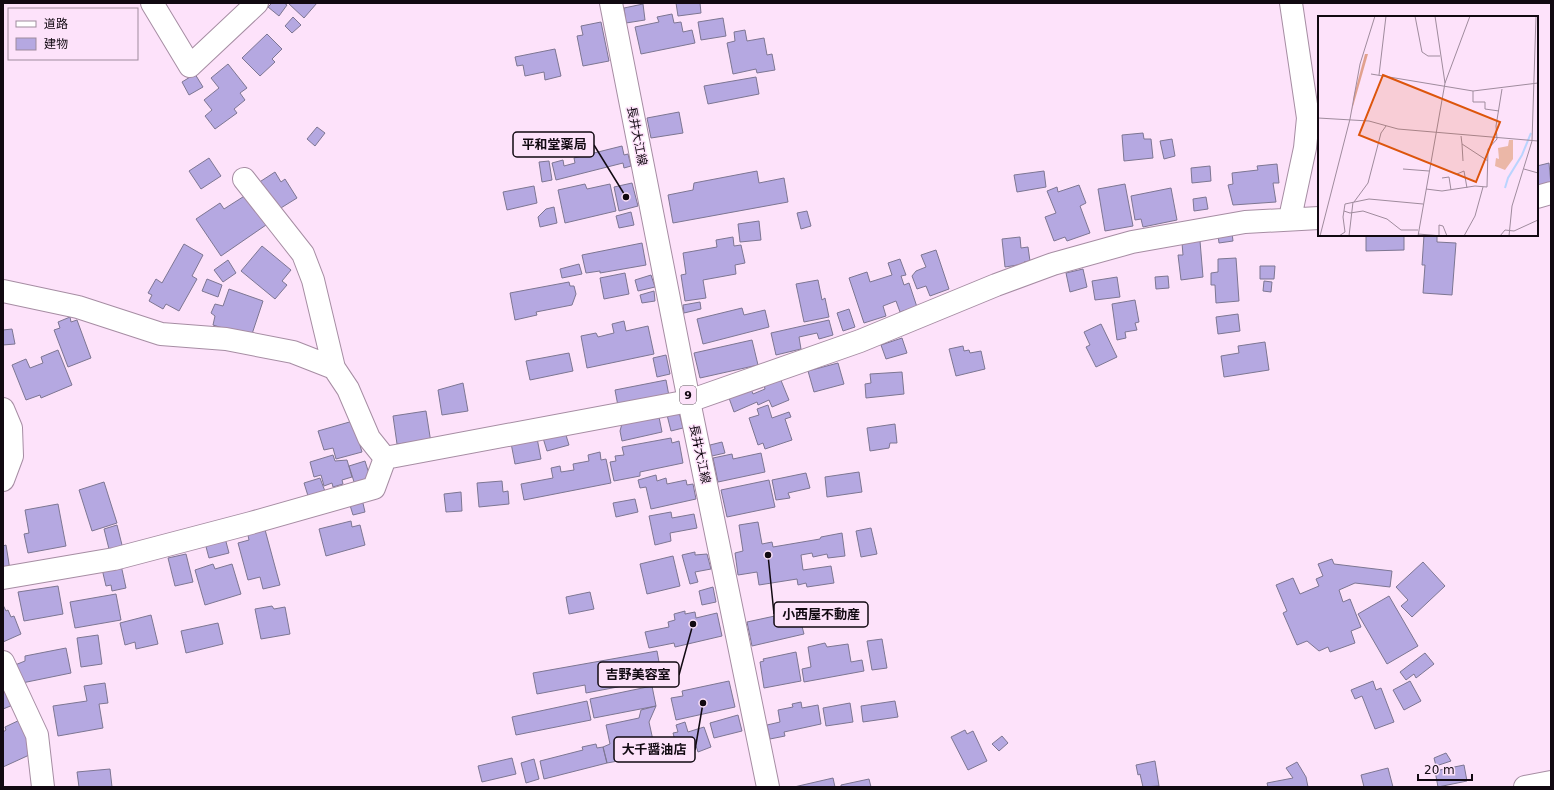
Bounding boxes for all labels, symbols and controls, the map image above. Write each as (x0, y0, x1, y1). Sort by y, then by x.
legend (8, 8, 138, 60)
inset map (1318, 16, 1538, 236)
text: 道路 (44, 17, 68, 31)
text: 建物 (44, 37, 68, 51)
street label: 長井大江線 (624, 105, 650, 167)
callout: 平和堂薬局 (513, 132, 594, 157)
text: 平和堂薬局 (521, 137, 587, 152)
road number: 9 (680, 386, 696, 404)
street label: 長井大江線 (687, 423, 713, 485)
callout: 小西屋不動産 (774, 602, 868, 627)
text: 小西屋不動産 (782, 607, 860, 622)
callout: 吉野美容室 (598, 662, 679, 687)
text: 吉野美容室 (605, 667, 671, 682)
callout: 大千醤油店 (614, 737, 695, 762)
text: 大千醤油店 (621, 742, 687, 757)
scale bar (1418, 756, 1472, 782)
text: 20 m (1424, 763, 1455, 777)

